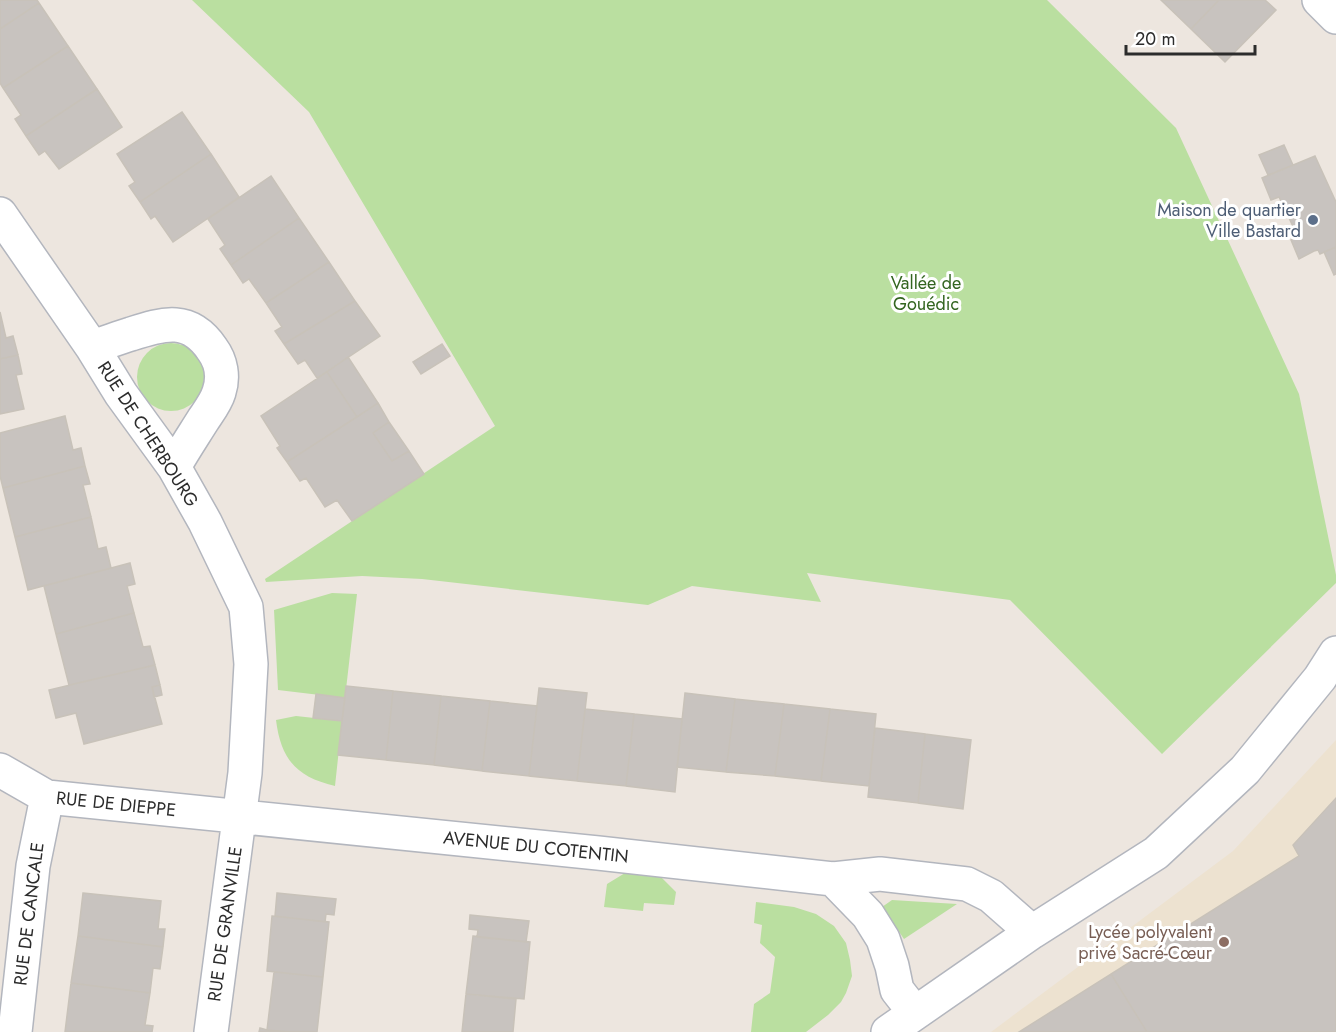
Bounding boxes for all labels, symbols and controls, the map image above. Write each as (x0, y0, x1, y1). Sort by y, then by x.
scale bar (1126, 18, 1255, 56)
text: 20 m (1135, 26, 1175, 52)
place label: Maison de quartier Ville Bastard (1157, 197, 1302, 244)
marker: Maison de quartier Ville Bastard (1306, 213, 1320, 227)
park label: Vallée de Gouédic (891, 270, 961, 317)
street label: RUE DE CHERBOURG (91, 356, 205, 512)
street label: RUE DE DIEPPE (55, 785, 177, 823)
street label: AVENUE DU COTENTIN (442, 824, 630, 870)
street label: RUE DE CANCALE (7, 841, 51, 987)
street label: RUE DE GRANVILLE (201, 845, 249, 1003)
place label: Lycée polyvalent privé Sacré-Cœur (1078, 919, 1213, 966)
marker: Lycée polyvalent privé Sacré-Cœur (1217, 935, 1231, 949)

